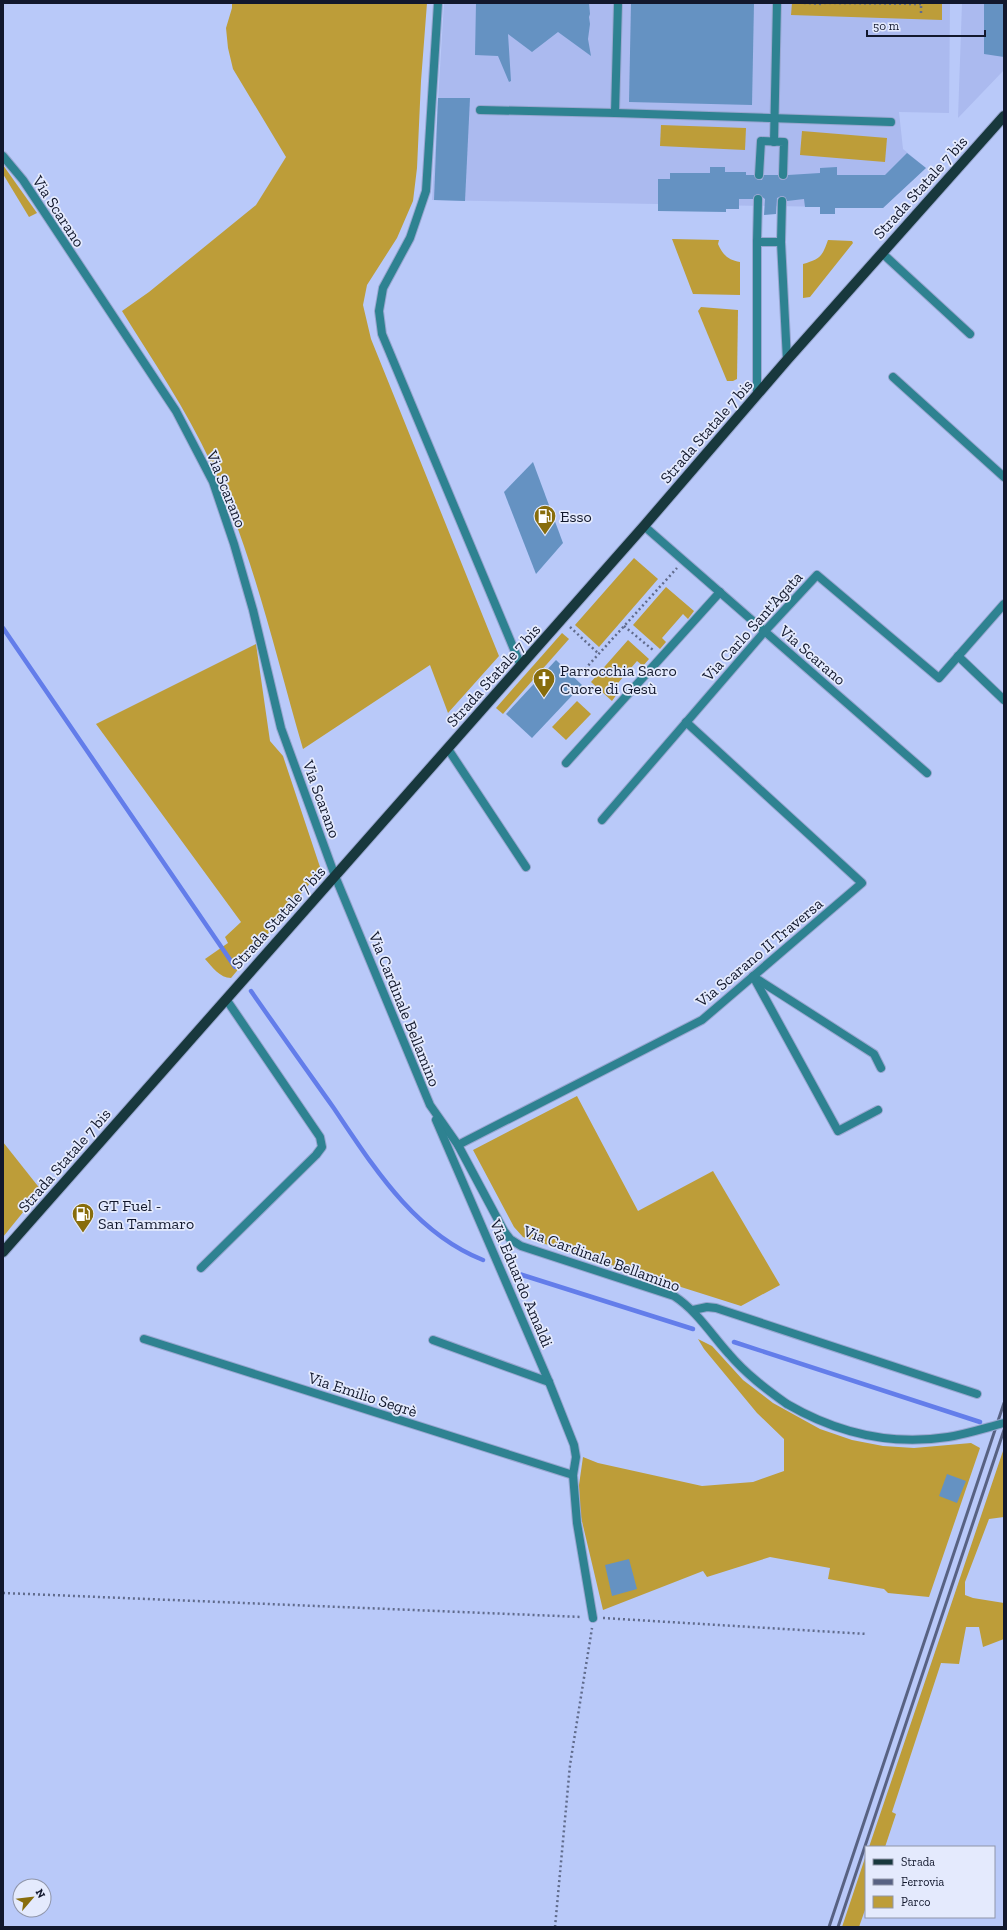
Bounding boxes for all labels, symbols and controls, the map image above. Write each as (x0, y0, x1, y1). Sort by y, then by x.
scale bar (867, 12, 985, 38)
text: 50 m (873, 19, 900, 33)
street label: Strada Statale 7 bis (869, 132, 971, 243)
street label: Via Scarano (28, 171, 89, 251)
street label: Strada Statale 7 bis (656, 375, 757, 487)
street label: Via Scarano (202, 447, 251, 530)
fuel station icon: Esso (532, 503, 558, 536)
place label: Esso (560, 507, 592, 526)
street label: Via Carlo Sant'Agata (698, 568, 807, 686)
street label: Strada Statale 7 bis (442, 620, 544, 731)
street label: Via Scarano (775, 621, 850, 689)
place label: Parrocchia Sacro Cuore di Gesù (560, 661, 677, 698)
church icon: Parrocchia Sacro Cuore di Gesù (531, 666, 557, 699)
street label: Via Scarano (298, 757, 344, 841)
street label: Strada Statale 7 bis (227, 862, 329, 973)
street label: Via Scarano II Traversa (691, 894, 827, 1011)
street label: Via Cardinale Bellamino (364, 928, 444, 1089)
street label: Strada Statale 7 bis (14, 1104, 115, 1216)
place label: GT Fuel - San Tammaro (98, 1196, 194, 1233)
fuel station icon: GT Fuel - San Tammaro (70, 1201, 96, 1234)
street label: Via Eduardo Amaldi (486, 1215, 557, 1350)
street label: Via Cardinale Bellamino (520, 1221, 683, 1296)
street label: Via Emilio Segrè (305, 1368, 420, 1421)
legend (865, 1846, 995, 1918)
text: Strada (901, 1855, 935, 1869)
text: Ferrovia (901, 1875, 945, 1889)
north arrow (12, 1878, 52, 1918)
text: N (33, 1887, 48, 1901)
text: Parco (901, 1895, 930, 1909)

